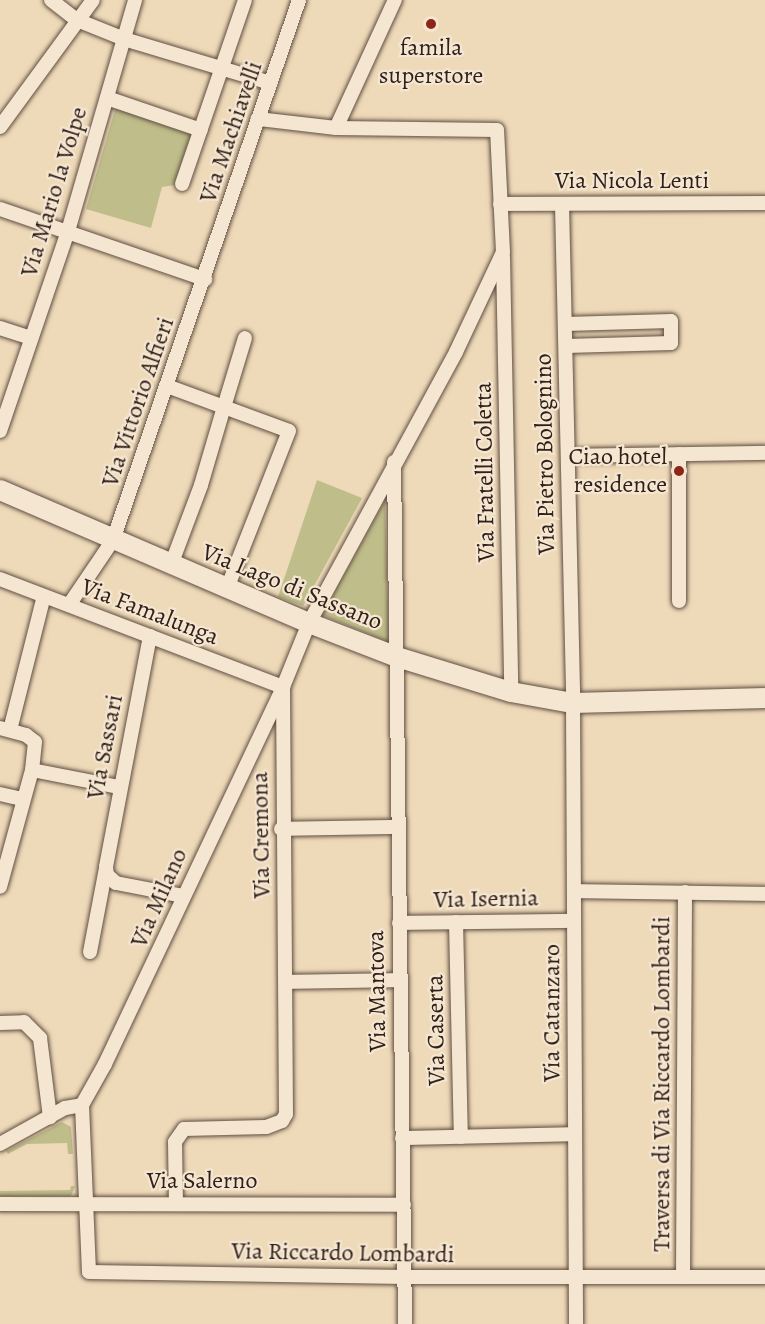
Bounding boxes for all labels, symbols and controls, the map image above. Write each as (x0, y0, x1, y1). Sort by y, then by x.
marker: famila superstore (424, 17, 438, 31)
place label: famila superstore (379, 34, 483, 90)
street label: Via Machiavelli (193, 57, 269, 207)
street label: Via Mario la Volpe (14, 104, 94, 280)
street label: Via Nicola Lenti (555, 167, 709, 195)
street label: Via Vittorio Alfieri (95, 313, 181, 491)
street label: Via Pietro Bolognino (529, 353, 561, 555)
street label: Via Fratelli Coletta (469, 382, 501, 562)
place label: Ciao hotel residence (569, 443, 667, 499)
marker: Ciao hotel residence (672, 464, 686, 478)
street label: Via Lago di Sassano (198, 538, 386, 636)
street label: Via Famalunga (77, 573, 223, 651)
street label: Via Sassari (81, 692, 129, 802)
street label: Via Cremona (245, 771, 277, 899)
street label: Via Milano (124, 844, 194, 952)
street label: Via Isernia (433, 884, 539, 914)
street label: Traversa di Via Riccardo Lombardi (648, 916, 676, 1252)
street label: Via Mantova (362, 930, 392, 1052)
street label: Via Catanzaro (538, 944, 566, 1082)
street label: Via Caserta (421, 974, 451, 1086)
street label: Via Salerno (147, 1167, 257, 1195)
street label: Via Riccardo Lombardi (231, 1237, 455, 1269)

